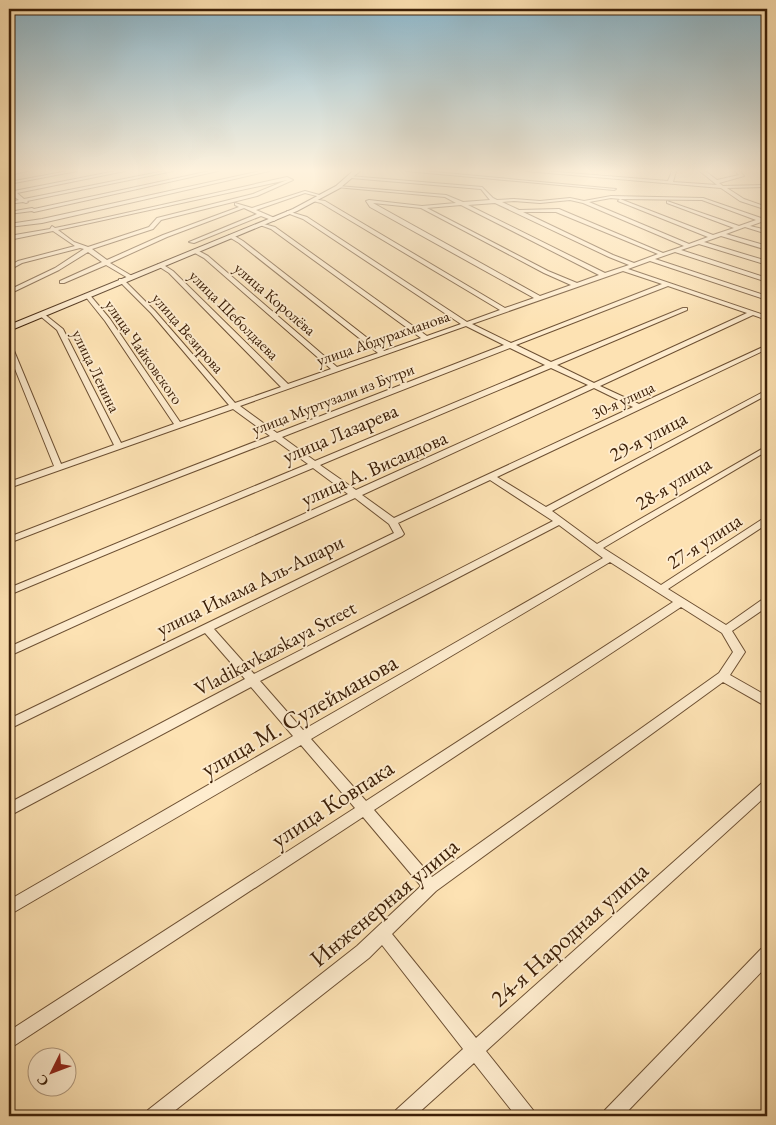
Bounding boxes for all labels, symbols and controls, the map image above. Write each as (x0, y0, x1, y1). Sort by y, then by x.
street label: улица Королёва (230, 258, 321, 341)
street label: улица Шеболдаева (184, 265, 284, 365)
street label: улица Везирова (147, 288, 229, 378)
street label: улица Чайковского (100, 295, 188, 409)
street label: улица Абдурахманова (314, 305, 453, 371)
street label: улица Ленина (67, 326, 125, 416)
street label: улица Муртузали из Бутри (249, 358, 418, 440)
street label: 30-я улица (588, 376, 659, 424)
street label: улица Лазарева (278, 397, 402, 469)
street label: 29-я улица (605, 405, 691, 467)
street label: улица А. Висаидова (297, 424, 451, 512)
street label: 28-я улица (630, 450, 716, 516)
street label: 27-я улица (662, 507, 746, 575)
street label: улица Имама Аль-Ашари (152, 528, 348, 642)
street label: Vladikavkazskaya Street (190, 594, 361, 702)
street label: улица М. Сулейманова (195, 646, 403, 784)
street label: улица Ковпака (265, 751, 400, 854)
street label: Инженерная улица (303, 830, 465, 973)
street label: 24-я Народная улица (483, 854, 655, 1013)
north arrow (28, 1048, 78, 1098)
text: С (32, 1071, 52, 1090)

